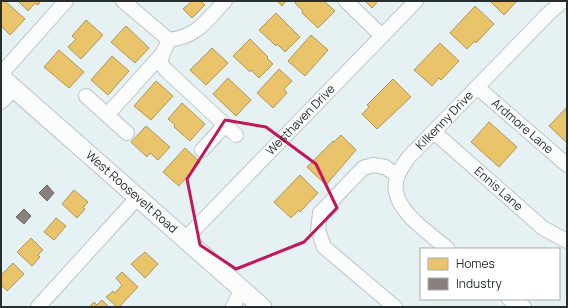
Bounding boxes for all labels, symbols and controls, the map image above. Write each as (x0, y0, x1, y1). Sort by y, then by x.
street label: Westhaven Drive (262, 80, 339, 159)
street label: Kilkenny Drive (411, 87, 477, 153)
street label: Ardmore Lane (488, 94, 557, 157)
street label: West Roosevelt Road (82, 147, 181, 237)
street label: Ennis Lane (471, 162, 527, 215)
legend (420, 248, 560, 300)
text: Homes (456, 255, 495, 272)
text: Industry (456, 275, 502, 292)

